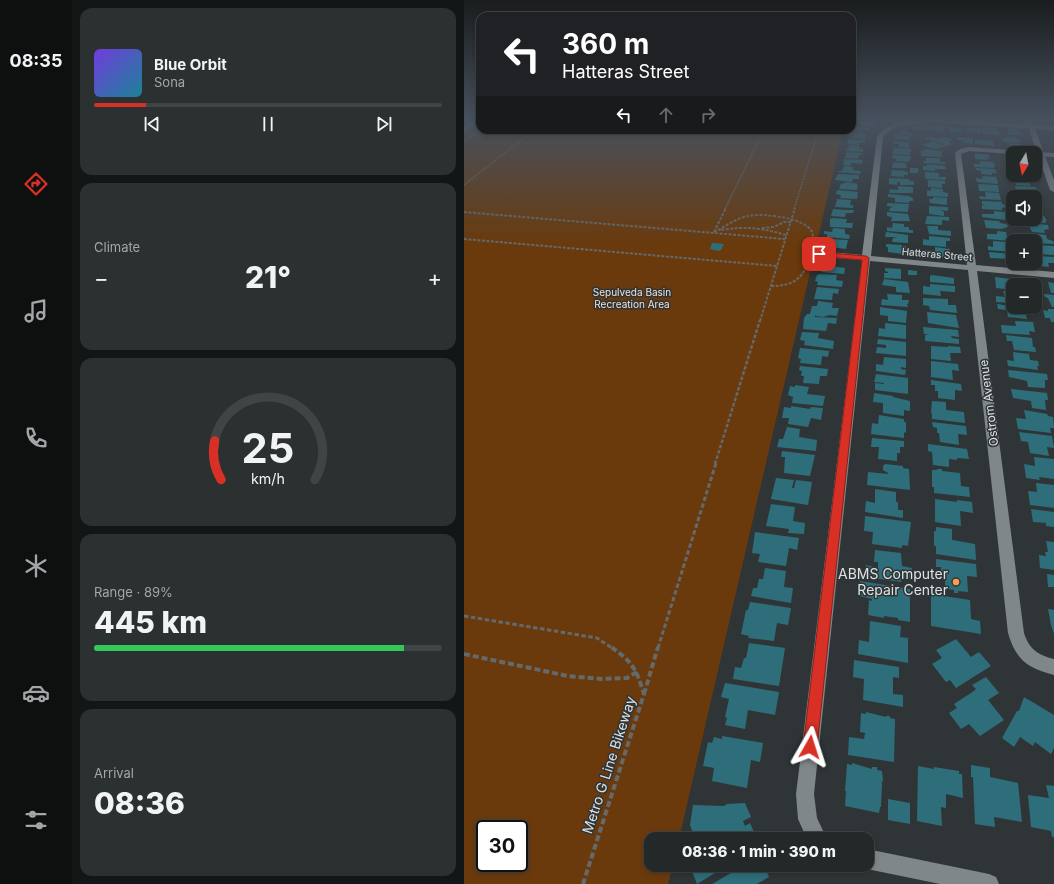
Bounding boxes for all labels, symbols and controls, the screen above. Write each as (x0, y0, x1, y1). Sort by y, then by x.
text: 360 m (562, 27, 649, 61)
icon: left (496, 28, 548, 80)
text: 08:35 (10, 50, 63, 71)
text: Blue Orbit (154, 55, 227, 74)
text: Hatteras Street (562, 61, 689, 82)
text: Sona (154, 74, 185, 90)
icon: left (613, 104, 635, 126)
icon: ahead (655, 104, 677, 126)
icon: right (697, 104, 719, 126)
icon: previous (141, 113, 163, 135)
icon: pause (257, 113, 279, 135)
icon: next (373, 113, 395, 135)
north arrow (1006, 146, 1042, 182)
map controls (1006, 146, 1042, 314)
icon: directions (22, 170, 50, 198)
button: sound (1006, 190, 1042, 226)
button: + (1006, 234, 1042, 270)
pin (802, 237, 836, 271)
text: Climate (94, 239, 140, 255)
icon: arrive (808, 243, 830, 265)
street label: Hatteras Street (901, 245, 973, 263)
text: 21° (245, 259, 291, 295)
text: − (94, 265, 109, 291)
text: + (427, 265, 442, 291)
button: − (1006, 278, 1042, 314)
park label: Sepulveda Basin Recreation Area (593, 286, 671, 310)
icon: music (22, 297, 50, 325)
street label: Ostrom Avenue (976, 359, 1001, 447)
text: 25 (242, 423, 294, 473)
icon: phone (22, 424, 50, 452)
text: km/h (251, 470, 285, 487)
icon: climate (22, 552, 50, 580)
place label: ABMS Computer Repair Center (838, 565, 948, 598)
marker: ABMS Computer Repair Center (951, 577, 961, 587)
text: Range · 89% (94, 584, 173, 600)
text: 445 km (94, 604, 207, 640)
icon: car (22, 679, 50, 707)
street label: Metro G Line Bikeway (578, 694, 639, 836)
position arrow (789, 726, 831, 768)
text: Arrival (94, 765, 134, 781)
text: 08:36 (94, 785, 185, 821)
icon: filters (22, 806, 50, 834)
speed limit sign: 30 (476, 820, 528, 872)
text: 08:36 · 1 min · 390 m (682, 842, 836, 861)

